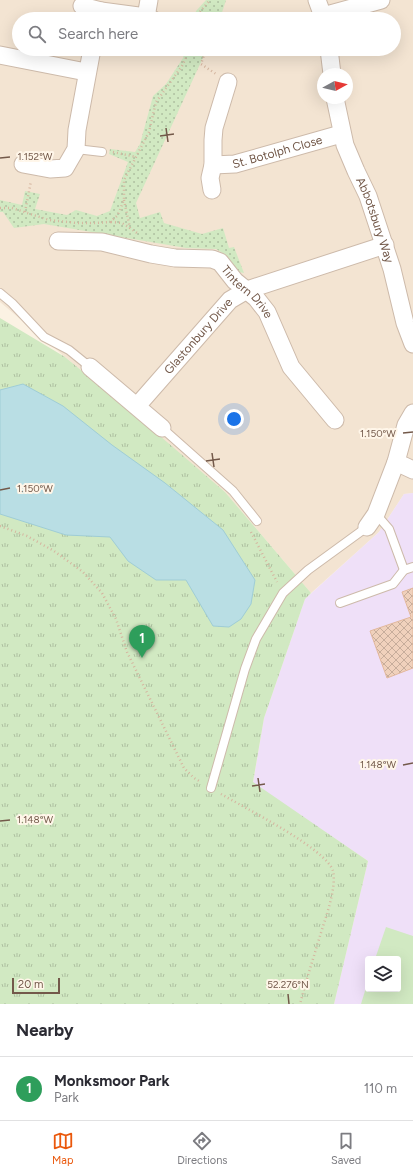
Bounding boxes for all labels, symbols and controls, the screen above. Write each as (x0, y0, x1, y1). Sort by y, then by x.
search box (12, 12, 401, 56)
icon: search (26, 23, 48, 45)
text: Search here (58, 25, 138, 43)
north arrow (317, 68, 353, 104)
street label: St. Botolph Close (231, 133, 324, 171)
text: 1.152°W (18, 150, 53, 163)
street label: Abbotsbury Way (353, 175, 397, 265)
street label: Tintern Drive (218, 263, 276, 321)
street label: Glastonbury Drive (161, 295, 236, 377)
your location (224, 409, 244, 429)
text: 1.150°W (360, 427, 396, 440)
text: 1.150°W (17, 482, 53, 495)
pin: 1 (129, 625, 155, 658)
text: 1.148°W (360, 758, 396, 771)
text: 1.148°W (17, 813, 53, 826)
map controls (365, 956, 401, 992)
button: layers (365, 956, 401, 992)
scale bar (12, 976, 60, 995)
text: 20 m (18, 978, 43, 991)
text: 52.276°N (267, 978, 309, 991)
text: Nearby (16, 1020, 74, 1040)
text: Monksmoor Park (54, 1072, 170, 1090)
text: 1 (26, 1081, 32, 1096)
text: 110 m (364, 1081, 397, 1096)
text: Park (54, 1090, 79, 1105)
tab: Map (52, 1130, 74, 1167)
tab: Directions (177, 1130, 227, 1167)
tab: Saved (331, 1130, 361, 1167)

